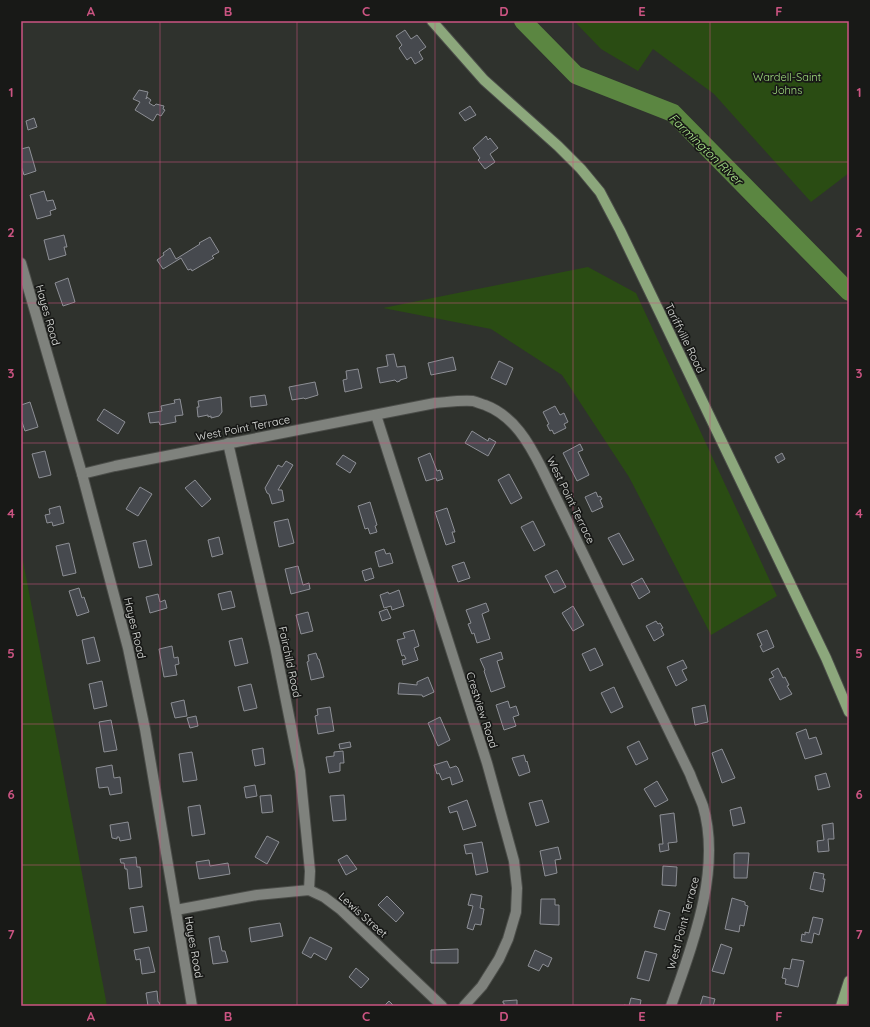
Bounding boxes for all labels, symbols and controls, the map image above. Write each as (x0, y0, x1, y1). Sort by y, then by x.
text: A (87, 3, 96, 19)
text: B (224, 3, 232, 19)
text: C (362, 3, 370, 19)
text: D (499, 3, 509, 19)
text: E (638, 3, 646, 19)
text: F (775, 3, 783, 19)
park label: Wardell-Saint Johns (753, 70, 822, 97)
text: 1 (8, 84, 14, 100)
text: 1 (856, 84, 862, 100)
water label: Farmington River (666, 110, 747, 189)
text: 2 (7, 224, 15, 240)
text: 2 (855, 224, 863, 240)
street label: Hayes Road (33, 283, 63, 347)
street label: Tariffville Road (662, 301, 708, 375)
text: 3 (8, 365, 15, 381)
text: 3 (856, 365, 863, 381)
street label: West Point Terrace (195, 412, 291, 444)
street label: West Point Terrace (544, 454, 598, 546)
text: 4 (7, 505, 15, 521)
text: 4 (855, 505, 863, 521)
street label: Hayes Road (121, 596, 149, 660)
street label: Fairchild Road (276, 625, 304, 699)
text: 5 (7, 645, 15, 661)
text: 5 (855, 645, 863, 661)
street label: Crestview Road (463, 670, 501, 750)
text: 6 (7, 786, 15, 802)
text: 6 (855, 786, 863, 802)
street label: West Point Terrace (664, 875, 702, 971)
street label: Lewis Street (336, 889, 391, 941)
street label: Hayes Road (182, 915, 206, 979)
text: 7 (7, 926, 15, 942)
text: 7 (855, 926, 863, 942)
text: A (87, 1008, 96, 1024)
text: B (224, 1008, 232, 1024)
text: C (362, 1008, 370, 1024)
text: D (499, 1008, 509, 1024)
text: E (638, 1008, 646, 1024)
text: F (775, 1008, 783, 1024)

